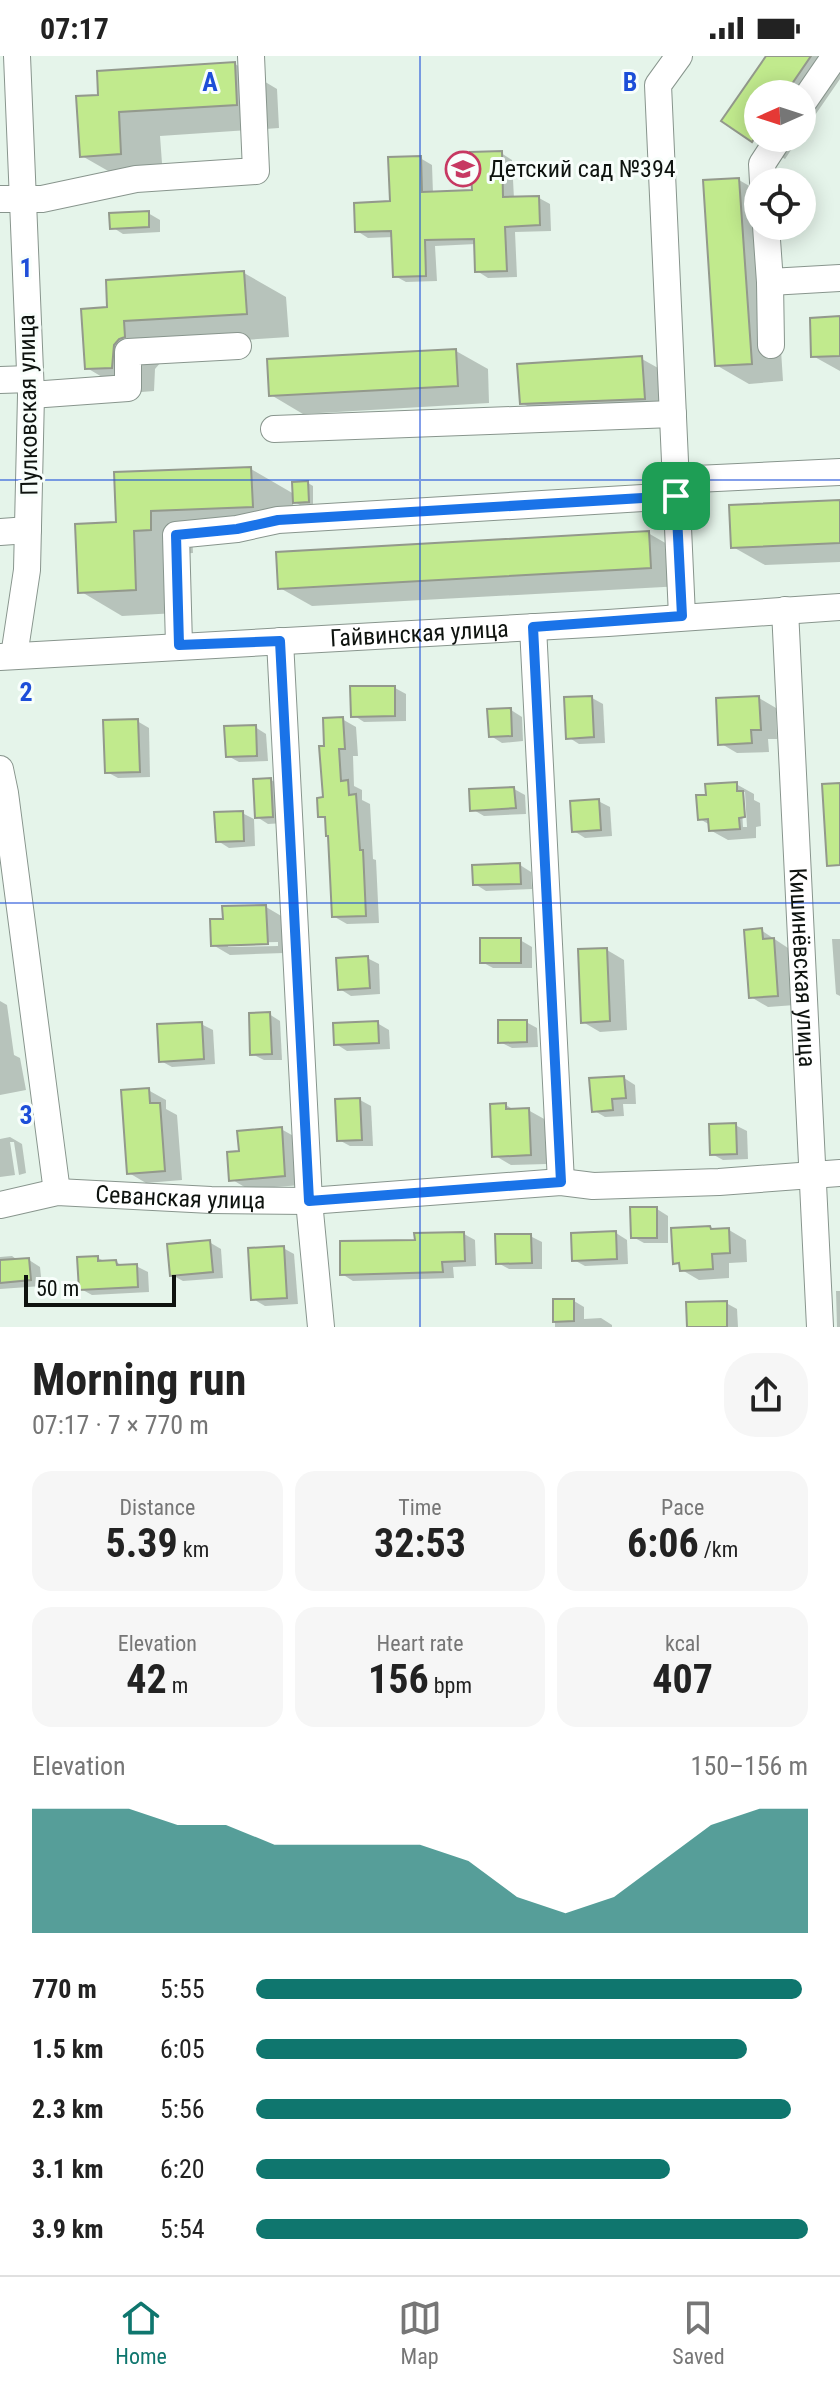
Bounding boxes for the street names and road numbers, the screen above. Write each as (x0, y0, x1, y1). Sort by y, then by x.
street label: Пулковская улица (12, 314, 44, 496)
street label: Гайвинская улица (329, 615, 509, 653)
street label: Кишинёвская улица (784, 867, 821, 1068)
street label: Севанская улица (95, 1180, 265, 1215)

